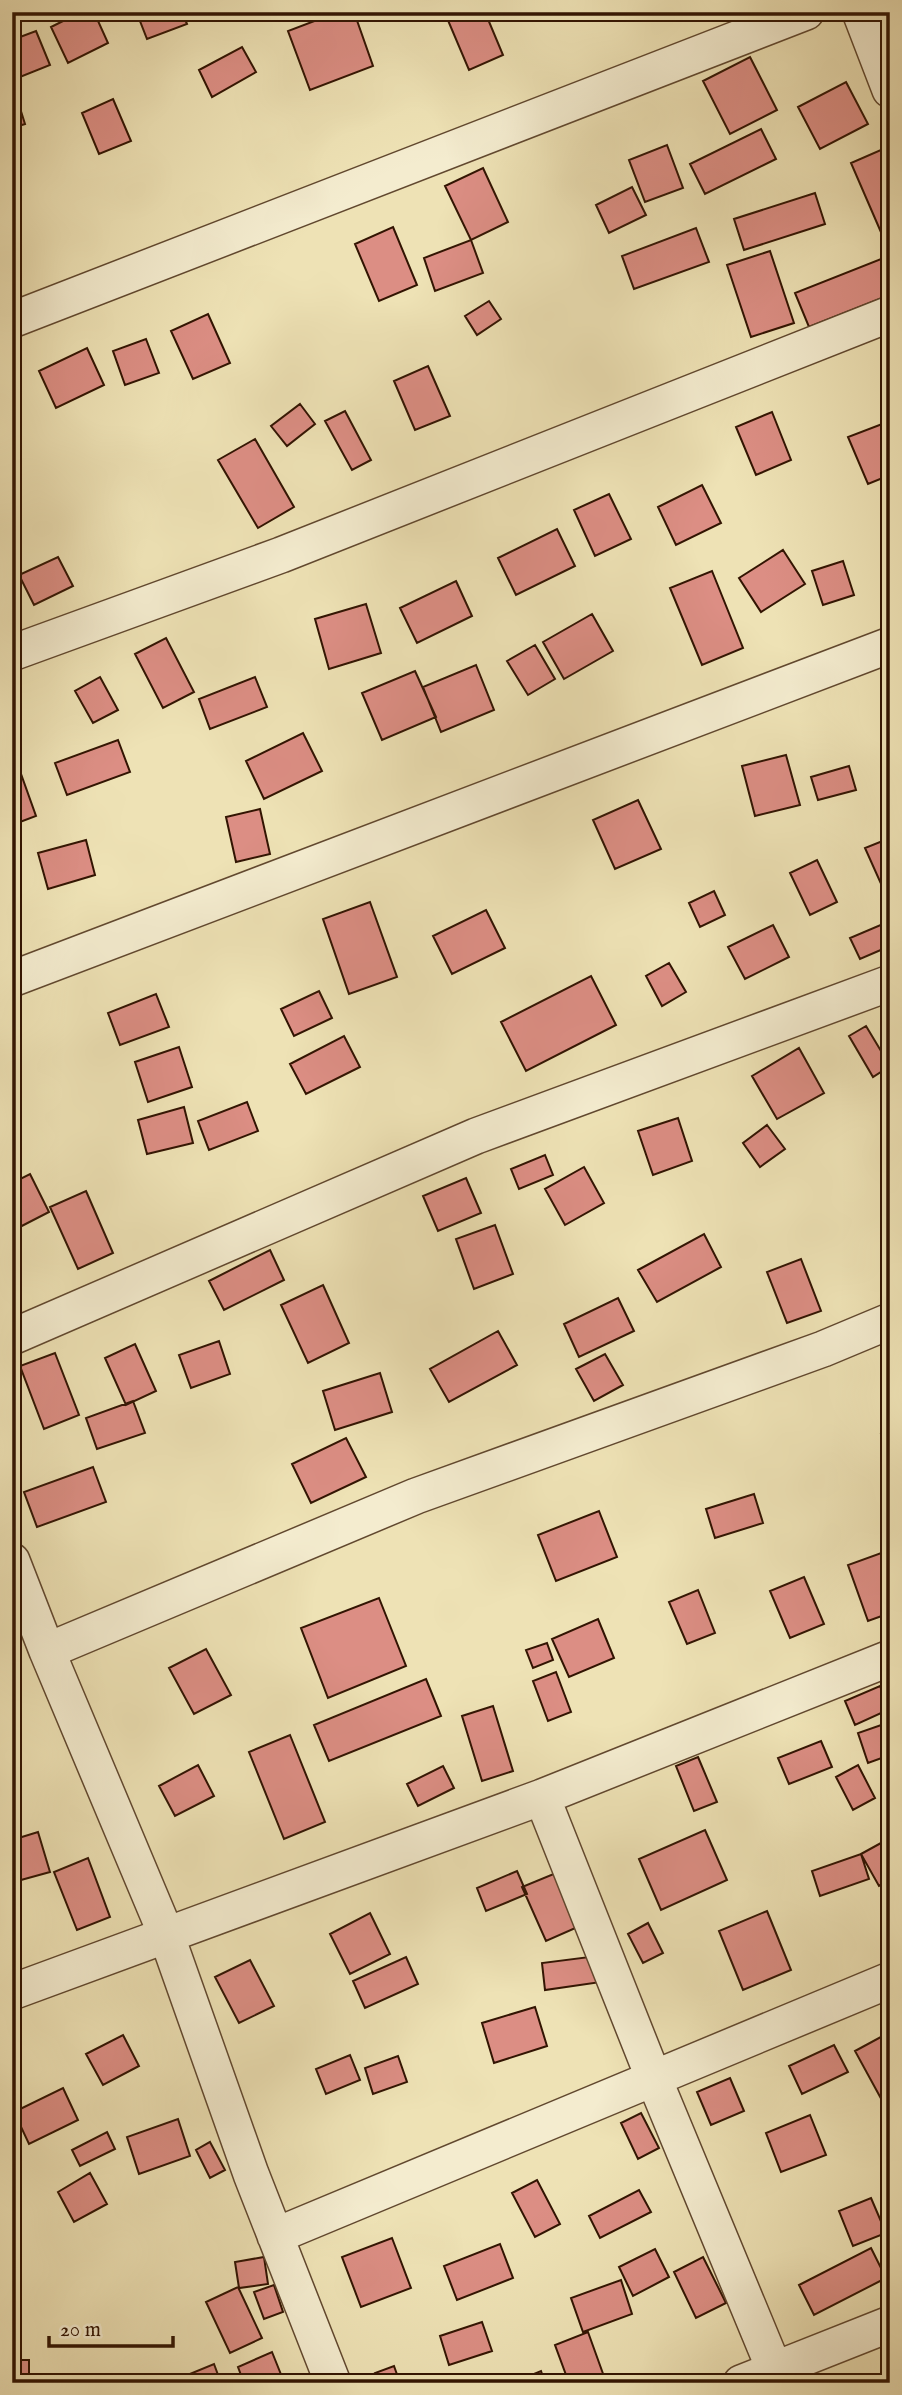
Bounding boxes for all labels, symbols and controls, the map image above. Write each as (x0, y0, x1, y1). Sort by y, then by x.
scale bar (49, 2304, 173, 2348)
text: 20 m (60, 2317, 101, 2344)

